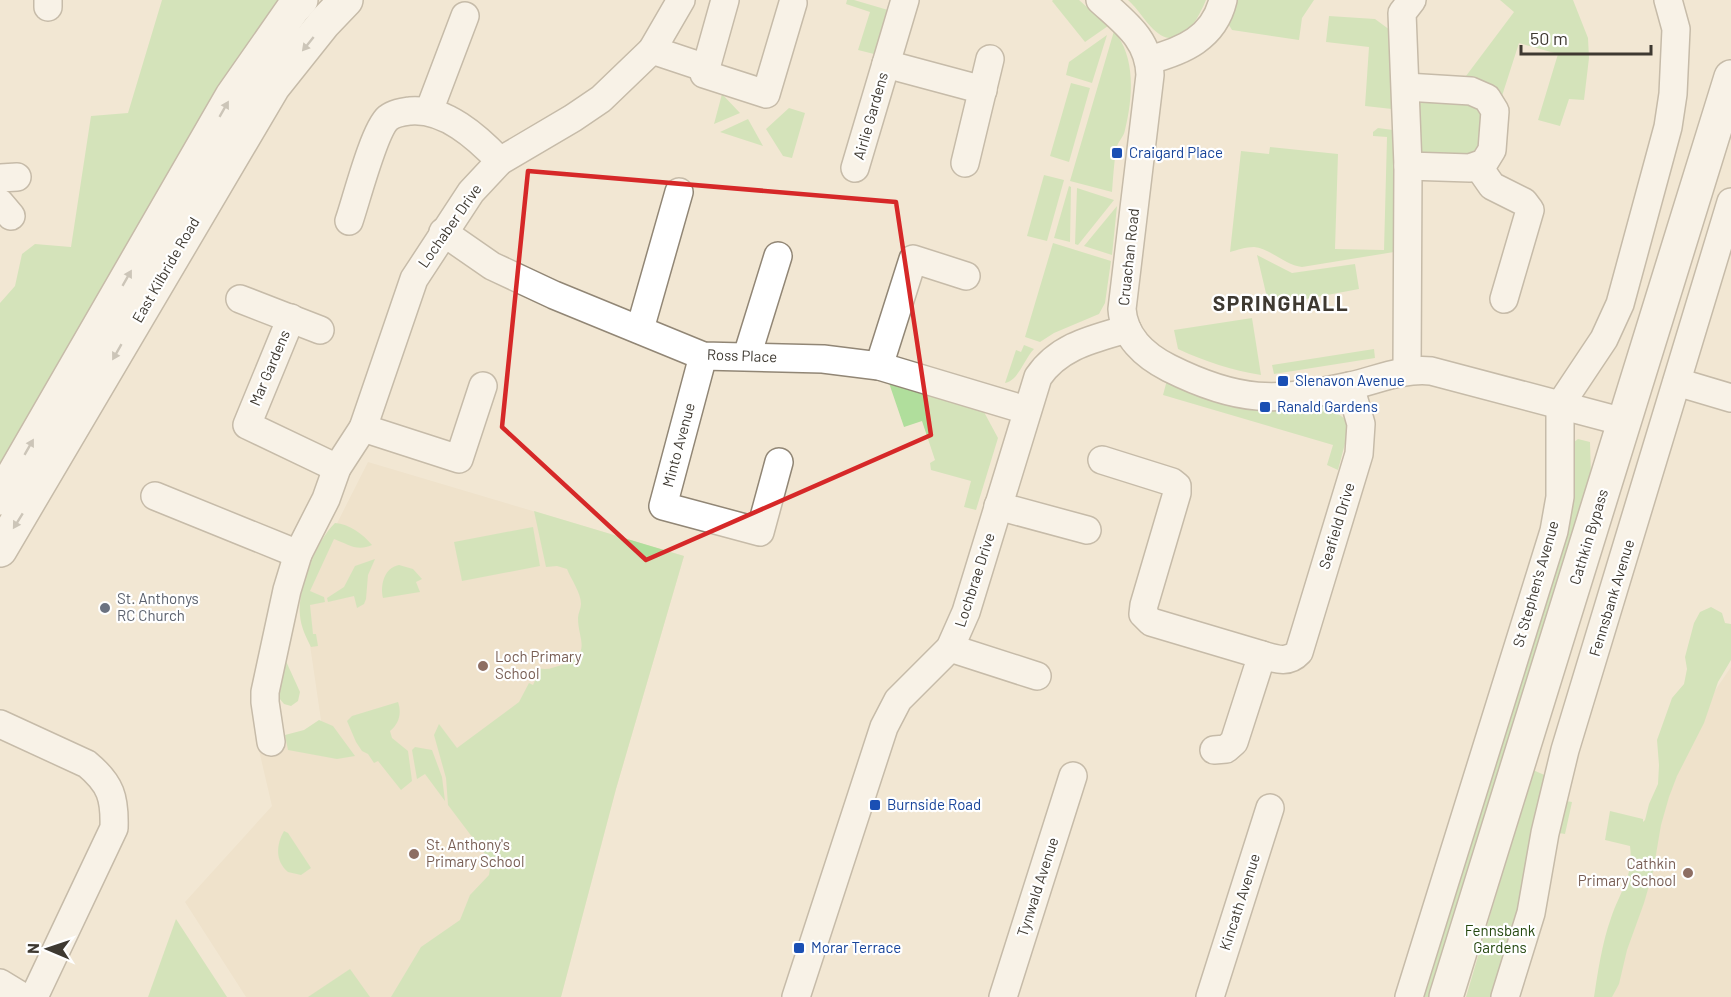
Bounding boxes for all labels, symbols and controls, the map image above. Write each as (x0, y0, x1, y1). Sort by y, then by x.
scale bar (1521, 18, 1652, 56)
text: 50 m (1530, 27, 1568, 49)
one-way arrow (301, 36, 314, 52)
street label: Airlie Gardens (849, 70, 891, 162)
one-way arrow (219, 100, 229, 117)
place label: Craigard Place (1129, 143, 1223, 161)
marker: Craigard Place (1110, 146, 1124, 160)
street label: Lochaber Drive (414, 180, 485, 271)
street label: Cruachan Road (1114, 207, 1142, 307)
street label: East Kilbride Road (128, 214, 203, 325)
one-way arrow (121, 270, 132, 286)
district label: SPRINGHALL (1213, 290, 1349, 315)
street label: Mar Gardens (245, 327, 293, 408)
one-way arrow (112, 344, 122, 361)
street label: Ross Place (707, 345, 777, 365)
place label: Slenavon Avenue (1295, 371, 1405, 389)
marker: Slenavon Avenue (1276, 374, 1290, 388)
place label: Ranald Gardens (1277, 397, 1378, 415)
marker: Ranald Gardens (1258, 400, 1272, 414)
street label: Minto Avenue (658, 401, 698, 489)
one-way arrow (24, 438, 34, 455)
street label: Seafield Drive (1314, 480, 1358, 571)
street label: Cathkin Bypass (1565, 487, 1611, 587)
one-way arrow (13, 512, 24, 529)
street label: St Stephen's Avenue (1508, 518, 1562, 649)
street label: Lochbrae Drive (950, 530, 998, 629)
street label: Fennsbank Avenue (1585, 537, 1637, 658)
place label: St. Anthonys RC Church (117, 589, 199, 624)
marker: St. Anthonys RC Church (98, 601, 112, 615)
place label: Loch Primary School (495, 647, 582, 682)
marker: Loch Primary School (476, 659, 490, 673)
place label: Burnside Road (887, 795, 981, 813)
marker: Burnside Road (868, 798, 882, 812)
place label: St. Anthony's Primary School (426, 835, 524, 870)
street label: Tynwald Avenue (1012, 835, 1062, 939)
marker: St. Anthony's Primary School (407, 847, 421, 861)
street label: Kincath Avenue (1215, 851, 1263, 952)
place label: Cathkin Primary School (1578, 854, 1676, 889)
marker: Cathkin Primary School (1681, 866, 1695, 880)
north arrow (18, 919, 78, 979)
park label: Fennsbank Gardens (1465, 921, 1536, 956)
place label: Morar Terrace (811, 938, 901, 956)
marker: Morar Terrace (792, 941, 806, 955)
text: N (23, 943, 42, 954)

